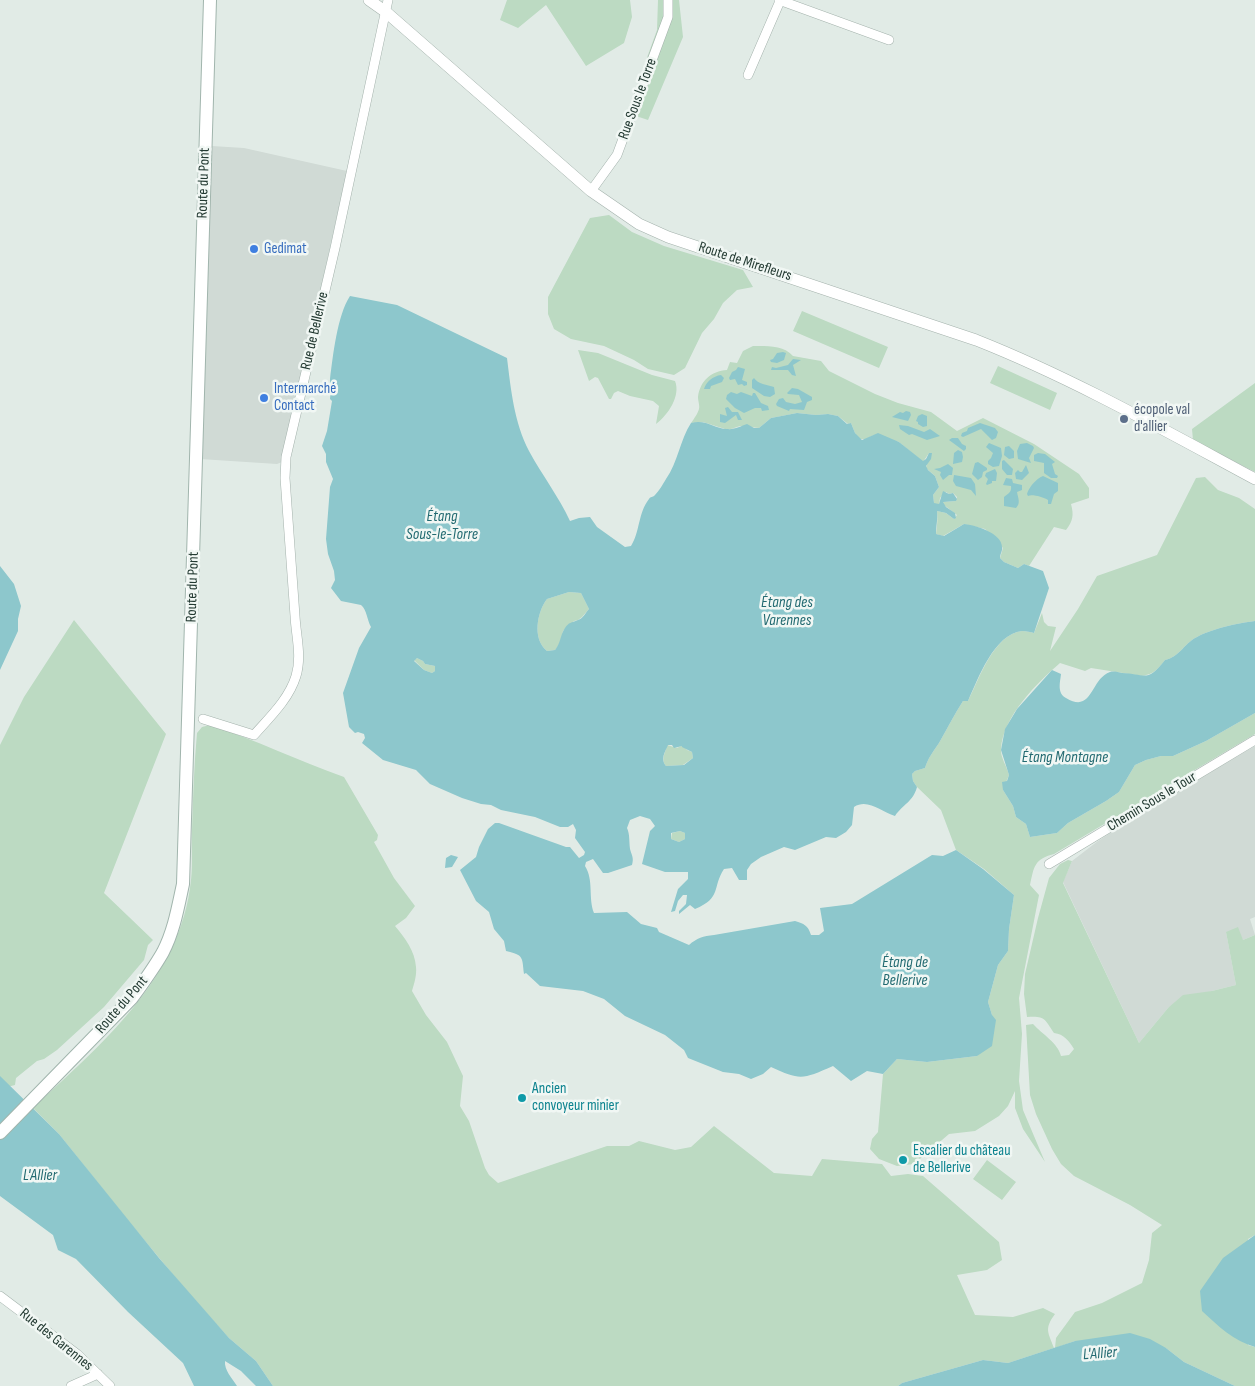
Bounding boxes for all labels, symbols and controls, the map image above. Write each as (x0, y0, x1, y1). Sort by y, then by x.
street label: Rue Sous le Torre (615, 56, 661, 142)
street label: Route du Pont (194, 147, 214, 219)
street label: Route de Mirefleurs (696, 238, 794, 286)
place label: Gedimat (264, 240, 307, 258)
marker: Gedimat (248, 243, 260, 255)
street label: Rue de Bellerive (297, 290, 333, 372)
place label: Intermarché Contact (274, 380, 336, 415)
marker: Intermarché Contact (258, 392, 270, 404)
place label: écopole val d'allier (1134, 401, 1190, 436)
marker: écopole val d'allier (1118, 413, 1130, 425)
water label: Étang Sous-le-Torre (406, 507, 478, 545)
street label: Route du Pont (183, 551, 203, 623)
water label: Étang des Varennes (761, 593, 813, 631)
water label: Étang Montagne (1022, 748, 1108, 768)
street label: Chemin Sous le Tour (1104, 768, 1200, 836)
water label: Étang de Bellerive (882, 953, 928, 991)
street label: Route du Pont (92, 972, 152, 1038)
place label: Ancien convoyeur minier (532, 1080, 619, 1115)
marker: Ancien convoyeur minier (516, 1092, 528, 1104)
place label: Escalier du château de Bellerive (913, 1142, 1010, 1177)
marker: Escalier du château de Bellerive (897, 1154, 909, 1166)
water label: L'Allier (23, 1166, 57, 1186)
street label: Rue des Garennes (16, 1305, 96, 1375)
water label: L'Allier (1082, 1343, 1118, 1365)

